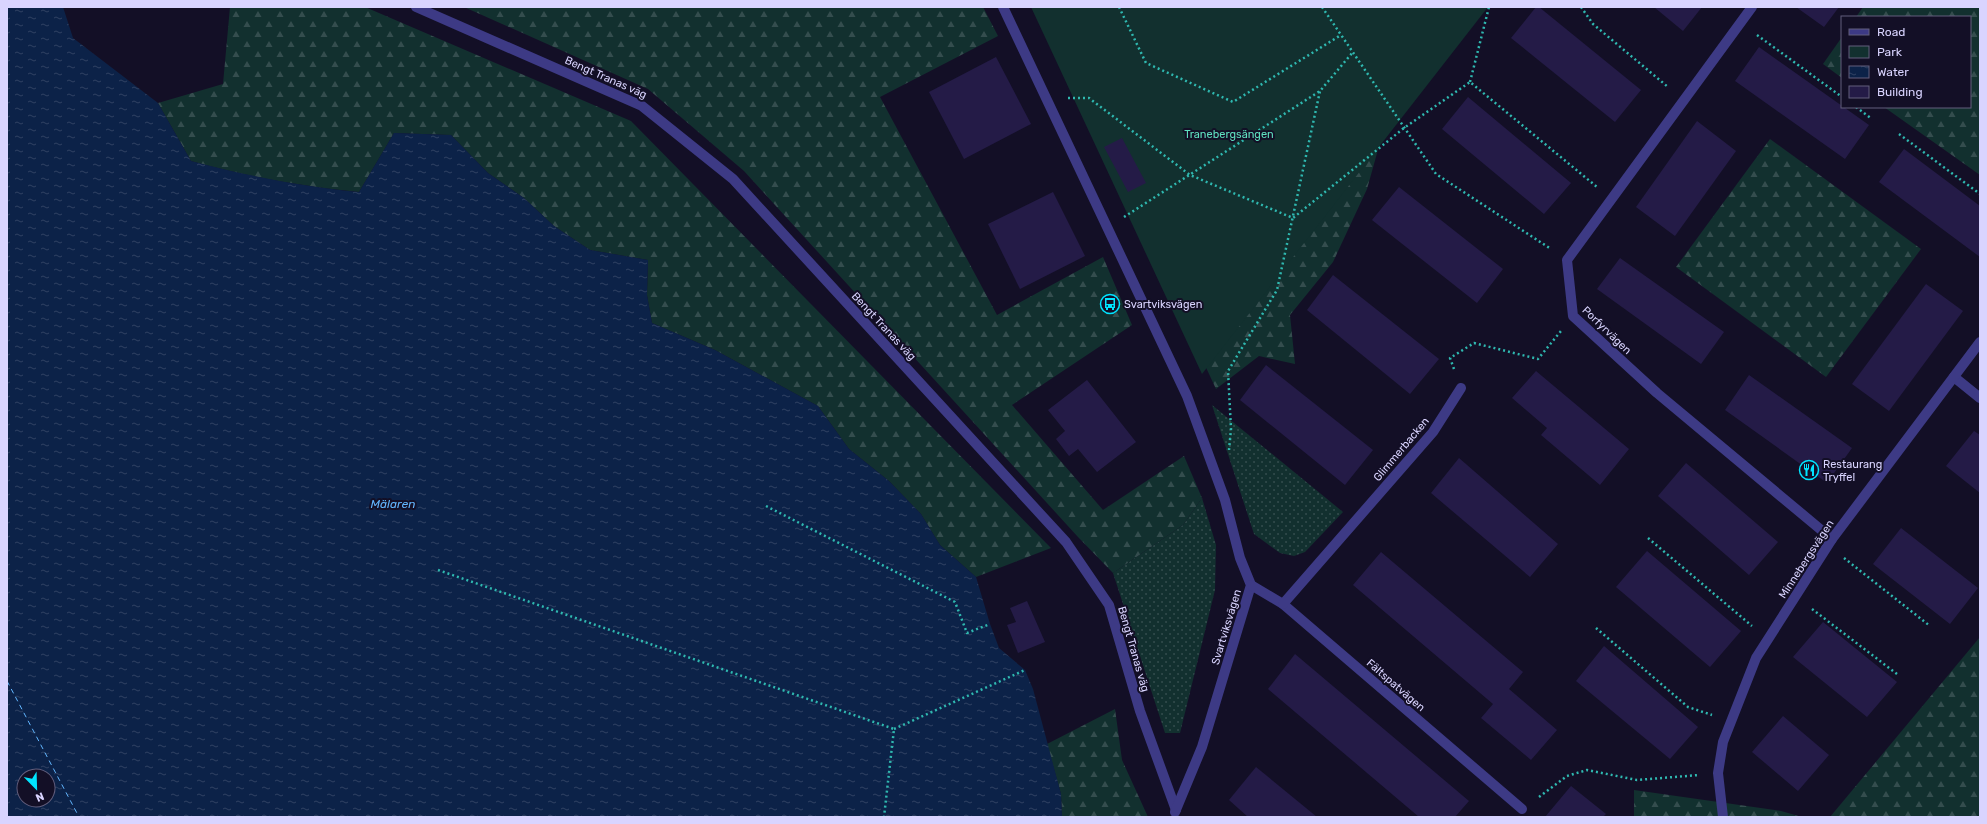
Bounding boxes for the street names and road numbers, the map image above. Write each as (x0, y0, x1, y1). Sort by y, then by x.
street label: Bengt Tranas väg (563, 54, 649, 101)
street label: Bengt Tranas väg (849, 290, 919, 363)
street label: Porfyrvägen (1579, 304, 1634, 357)
street label: Glimmerbacken (1371, 415, 1432, 484)
street label: Minnebergsvägen (1776, 518, 1837, 601)
street label: Svartviksvägen (1209, 588, 1244, 666)
street label: Bengt Tranas väg (1115, 605, 1152, 693)
street label: Fältspatvägen (1364, 657, 1427, 714)

